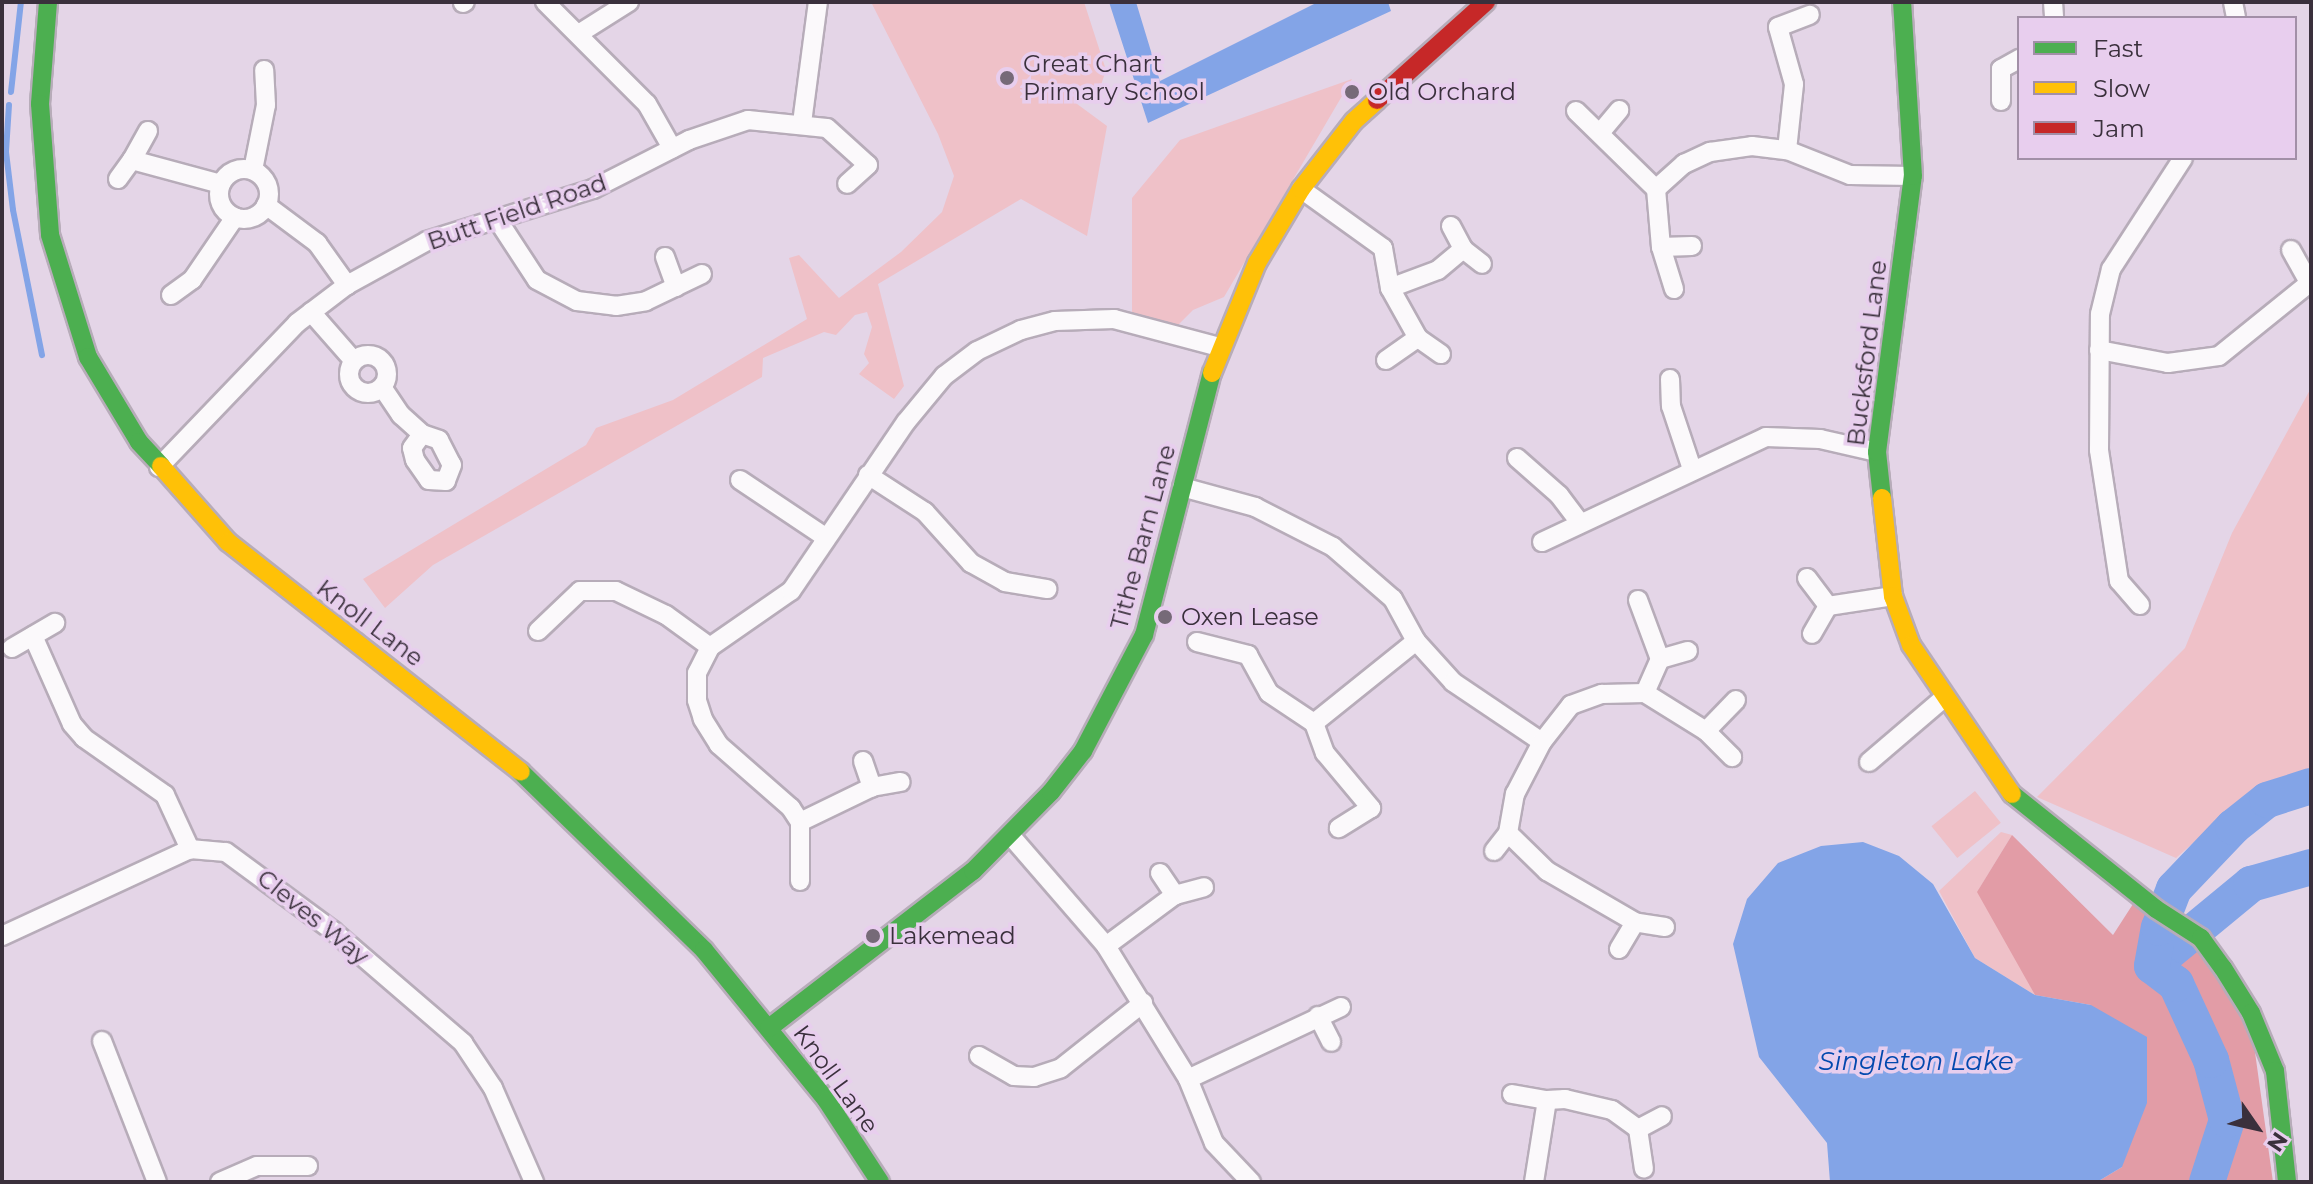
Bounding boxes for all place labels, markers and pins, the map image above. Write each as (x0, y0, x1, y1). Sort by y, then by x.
place label: Great Chart Primary School (1023, 50, 1205, 106)
marker: Great Chart Primary School (998, 69, 1016, 87)
place label: Old Orchard (1368, 78, 1516, 106)
marker: Old Orchard (1343, 83, 1361, 101)
place label: Oxen Lease (1181, 603, 1319, 631)
marker: Oxen Lease (1156, 608, 1174, 626)
place label: Lakemead (889, 922, 1016, 950)
marker: Lakemead (864, 927, 882, 945)

